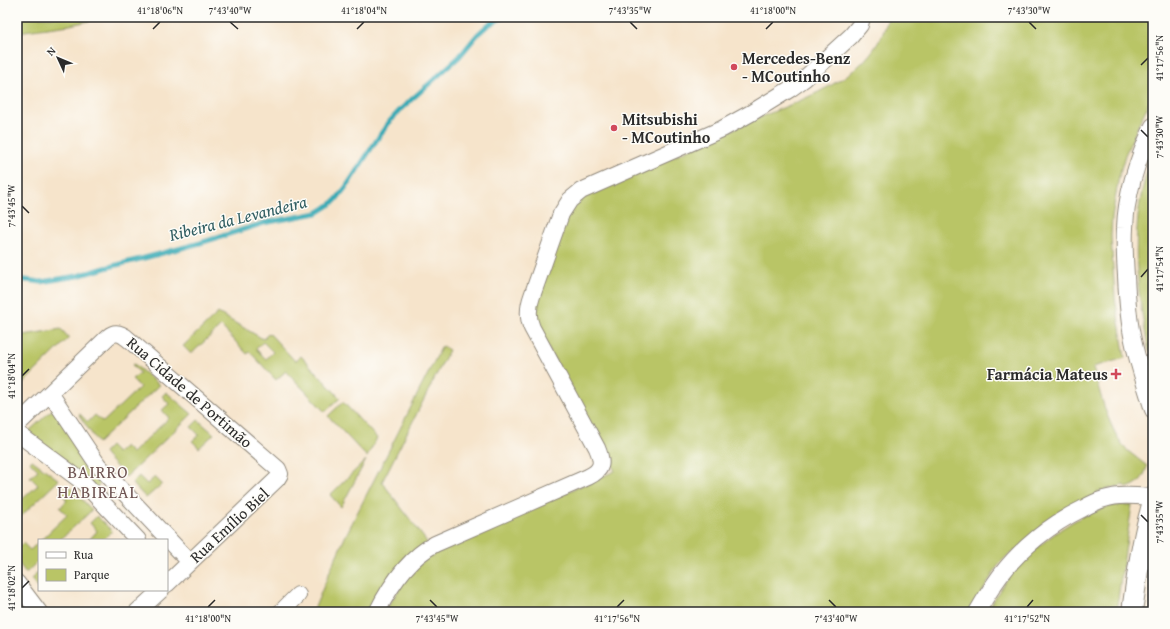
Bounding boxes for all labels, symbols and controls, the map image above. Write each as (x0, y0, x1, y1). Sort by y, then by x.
text: 41°18'06"N (137, 3, 183, 18)
text: 7°43'40"W (208, 3, 252, 18)
text: 41°18'04"N (341, 3, 387, 18)
text: 7°43'35"W (608, 3, 652, 18)
text: 41°18'00"N (750, 3, 796, 18)
text: 7°43'30"W (1007, 3, 1051, 18)
text: 41°17'56"N (1152, 35, 1167, 81)
north arrow (38, 38, 78, 78)
text: N (42, 42, 60, 59)
place label: Mercedes-Benz - MCoutinho (742, 46, 851, 88)
marker: Mercedes-Benz - MCoutinho (729, 62, 739, 72)
place label: Mitsubishi - MCoutinho (622, 107, 711, 149)
text: 7°43'30"W (1152, 115, 1167, 159)
marker: Mitsubishi - MCoutinho (609, 123, 619, 133)
text: 7°43'45"W (4, 184, 19, 228)
water label: Ribeira da Levandeira (165, 188, 309, 247)
text: 41°17'54"N (1152, 246, 1167, 292)
street label: Rua Cidade de Portimão (122, 331, 258, 453)
text: 41°18'04"N (4, 353, 19, 399)
place label: Farmácia Mateus (987, 362, 1108, 386)
marker: Farmácia Mateus (1111, 369, 1121, 379)
district label: BAIRRO HABIREAL (57, 459, 139, 504)
street label: Rua Emílio Biel (184, 481, 274, 568)
text: 7°43'35"W (1152, 500, 1167, 544)
legend (38, 539, 168, 591)
text: Rua (74, 546, 93, 563)
text: 41°18'02"N (4, 565, 19, 611)
text: Parque (74, 566, 110, 583)
text: 41°18'00"N (185, 611, 231, 626)
text: 7°43'45"W (415, 611, 459, 626)
text: 41°17'56"N (594, 611, 640, 626)
text: 7°43'40"W (814, 611, 858, 626)
text: 41°17'52"N (1004, 611, 1050, 626)

